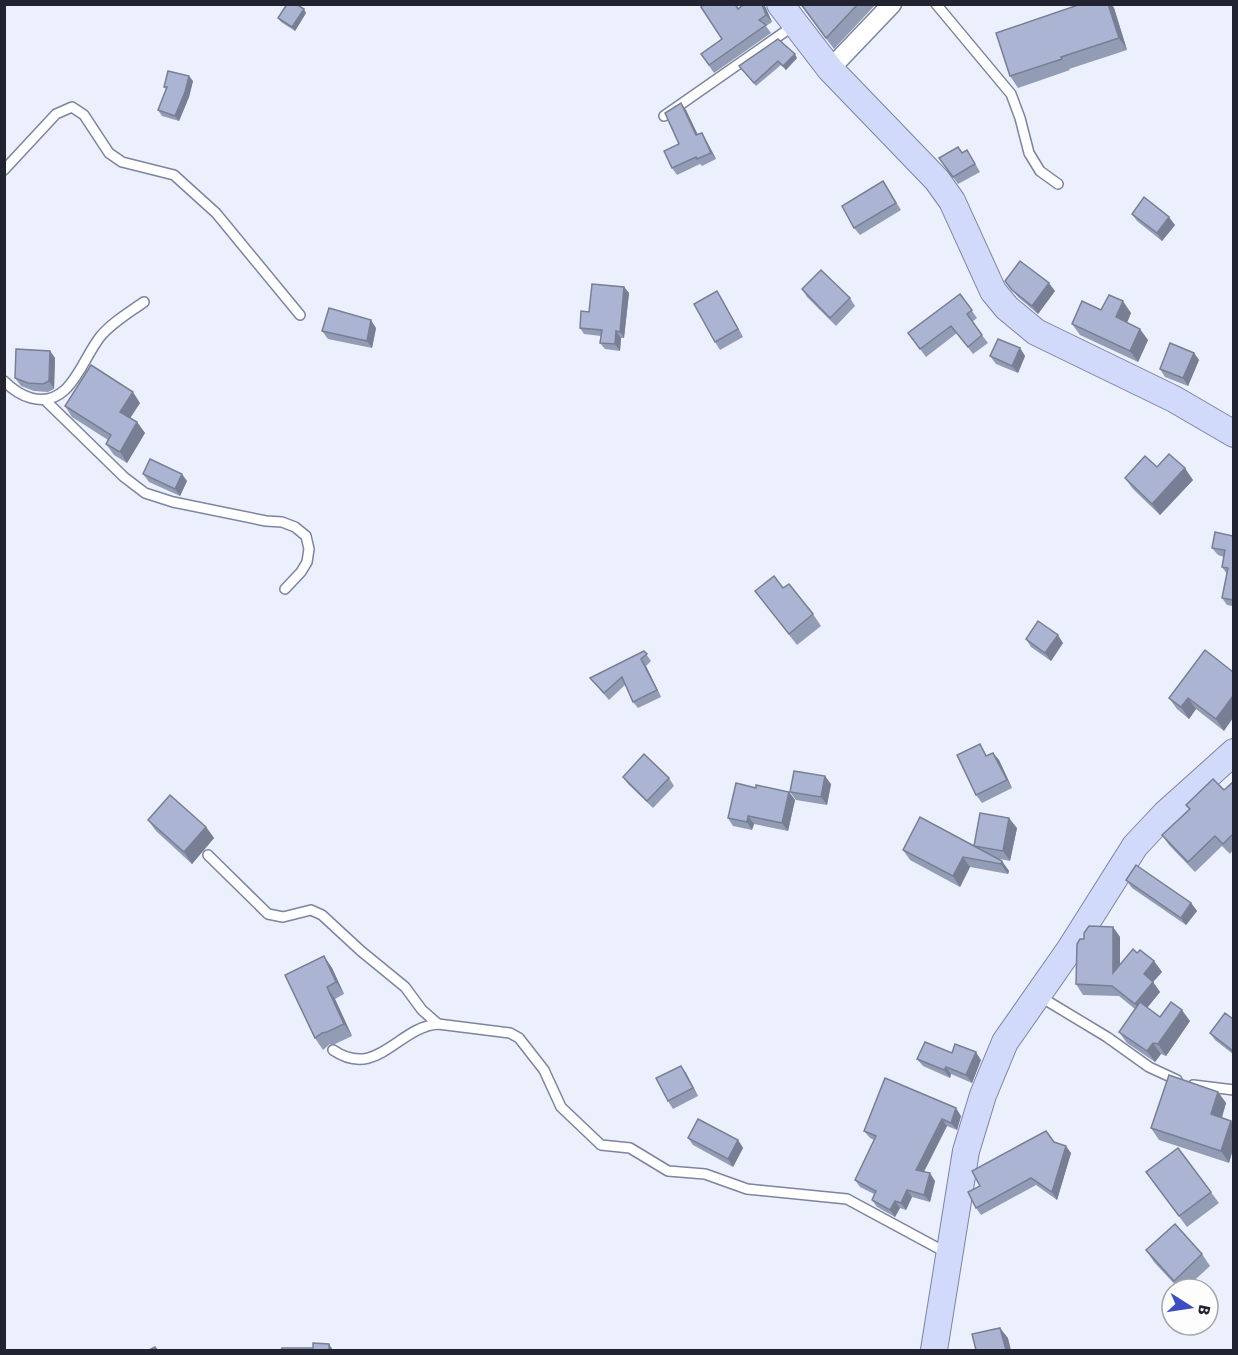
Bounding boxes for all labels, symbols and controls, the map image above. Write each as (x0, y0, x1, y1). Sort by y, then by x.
north arrow (1160, 1277, 1220, 1337)
text: B (1194, 1303, 1215, 1317)

